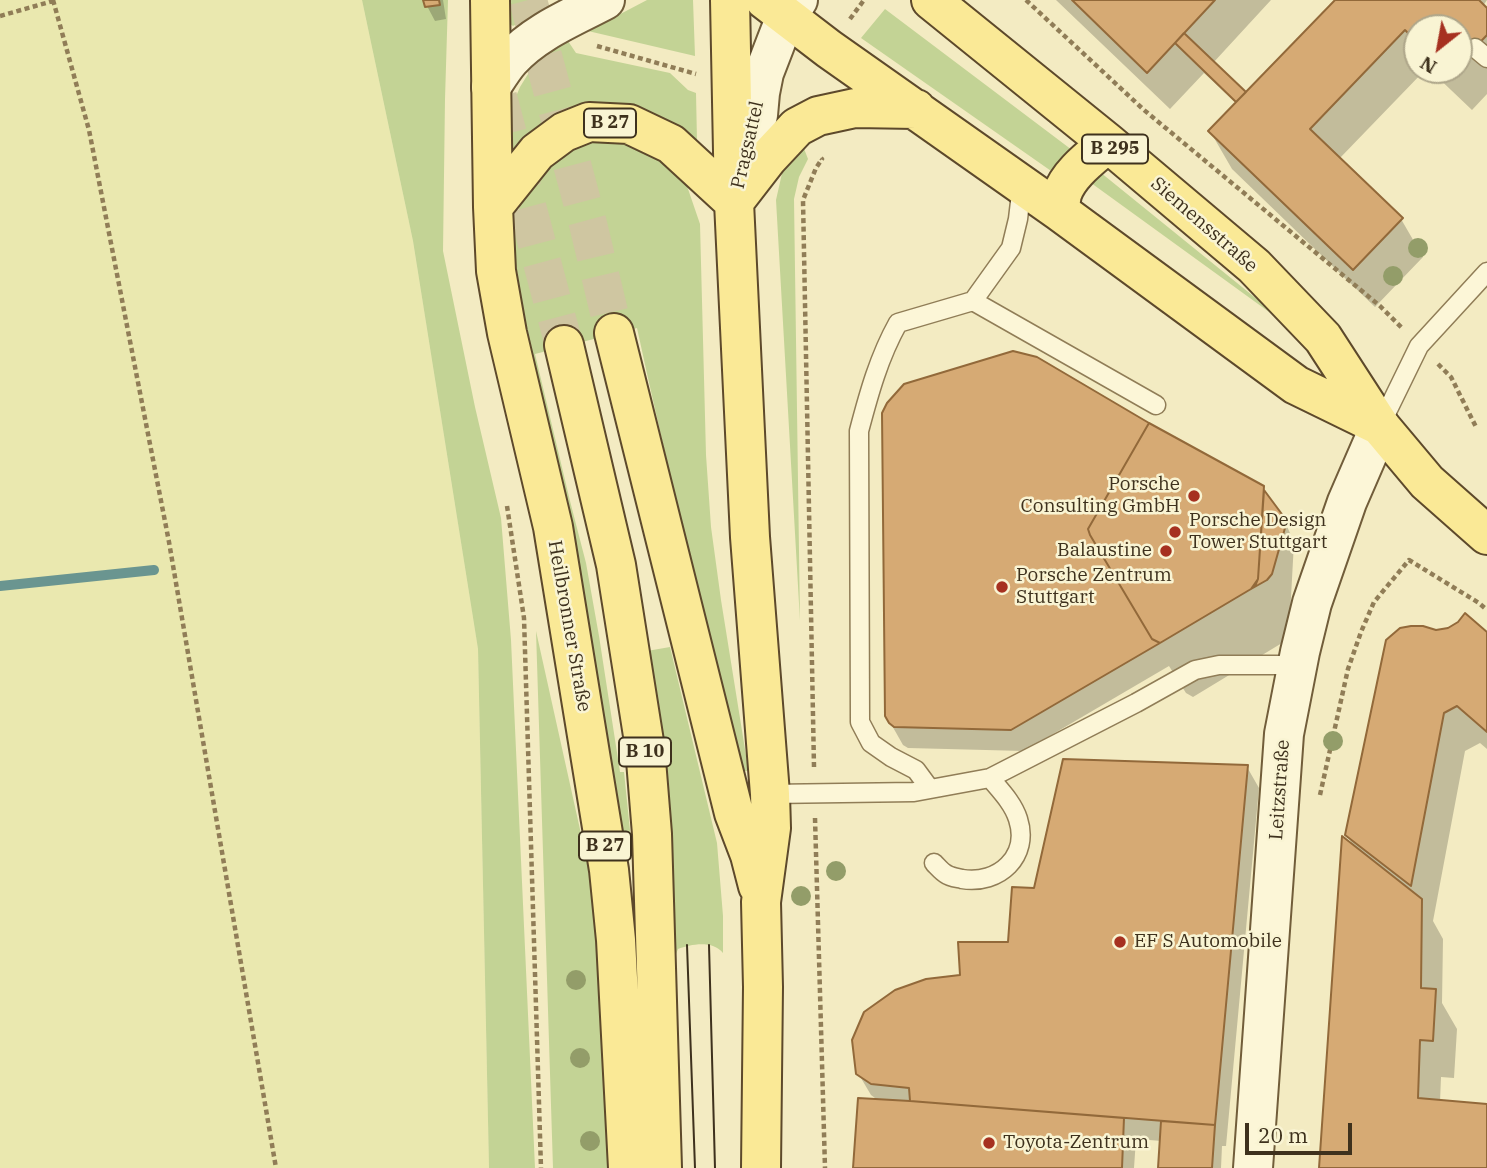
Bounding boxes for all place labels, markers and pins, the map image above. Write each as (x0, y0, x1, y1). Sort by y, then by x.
place label: Porsche Consulting GmbH (1021, 474, 1180, 518)
marker: Porsche Consulting GmbH (1186, 488, 1202, 504)
place label: Porsche Design Tower Stuttgart (1189, 510, 1327, 554)
marker: Porsche Design Tower Stuttgart (1167, 524, 1183, 540)
place label: Balaustine (1057, 540, 1152, 562)
marker: Balaustine (1158, 543, 1174, 559)
place label: Porsche Zentrum Stuttgart (1016, 565, 1172, 609)
marker: Porsche Zentrum Stuttgart (994, 579, 1010, 595)
place label: EF S Automobile (1134, 931, 1282, 953)
marker: EF S Automobile (1112, 934, 1128, 950)
place label: Toyota-Zentrum (1003, 1132, 1149, 1154)
marker: Toyota-Zentrum (981, 1135, 997, 1151)

